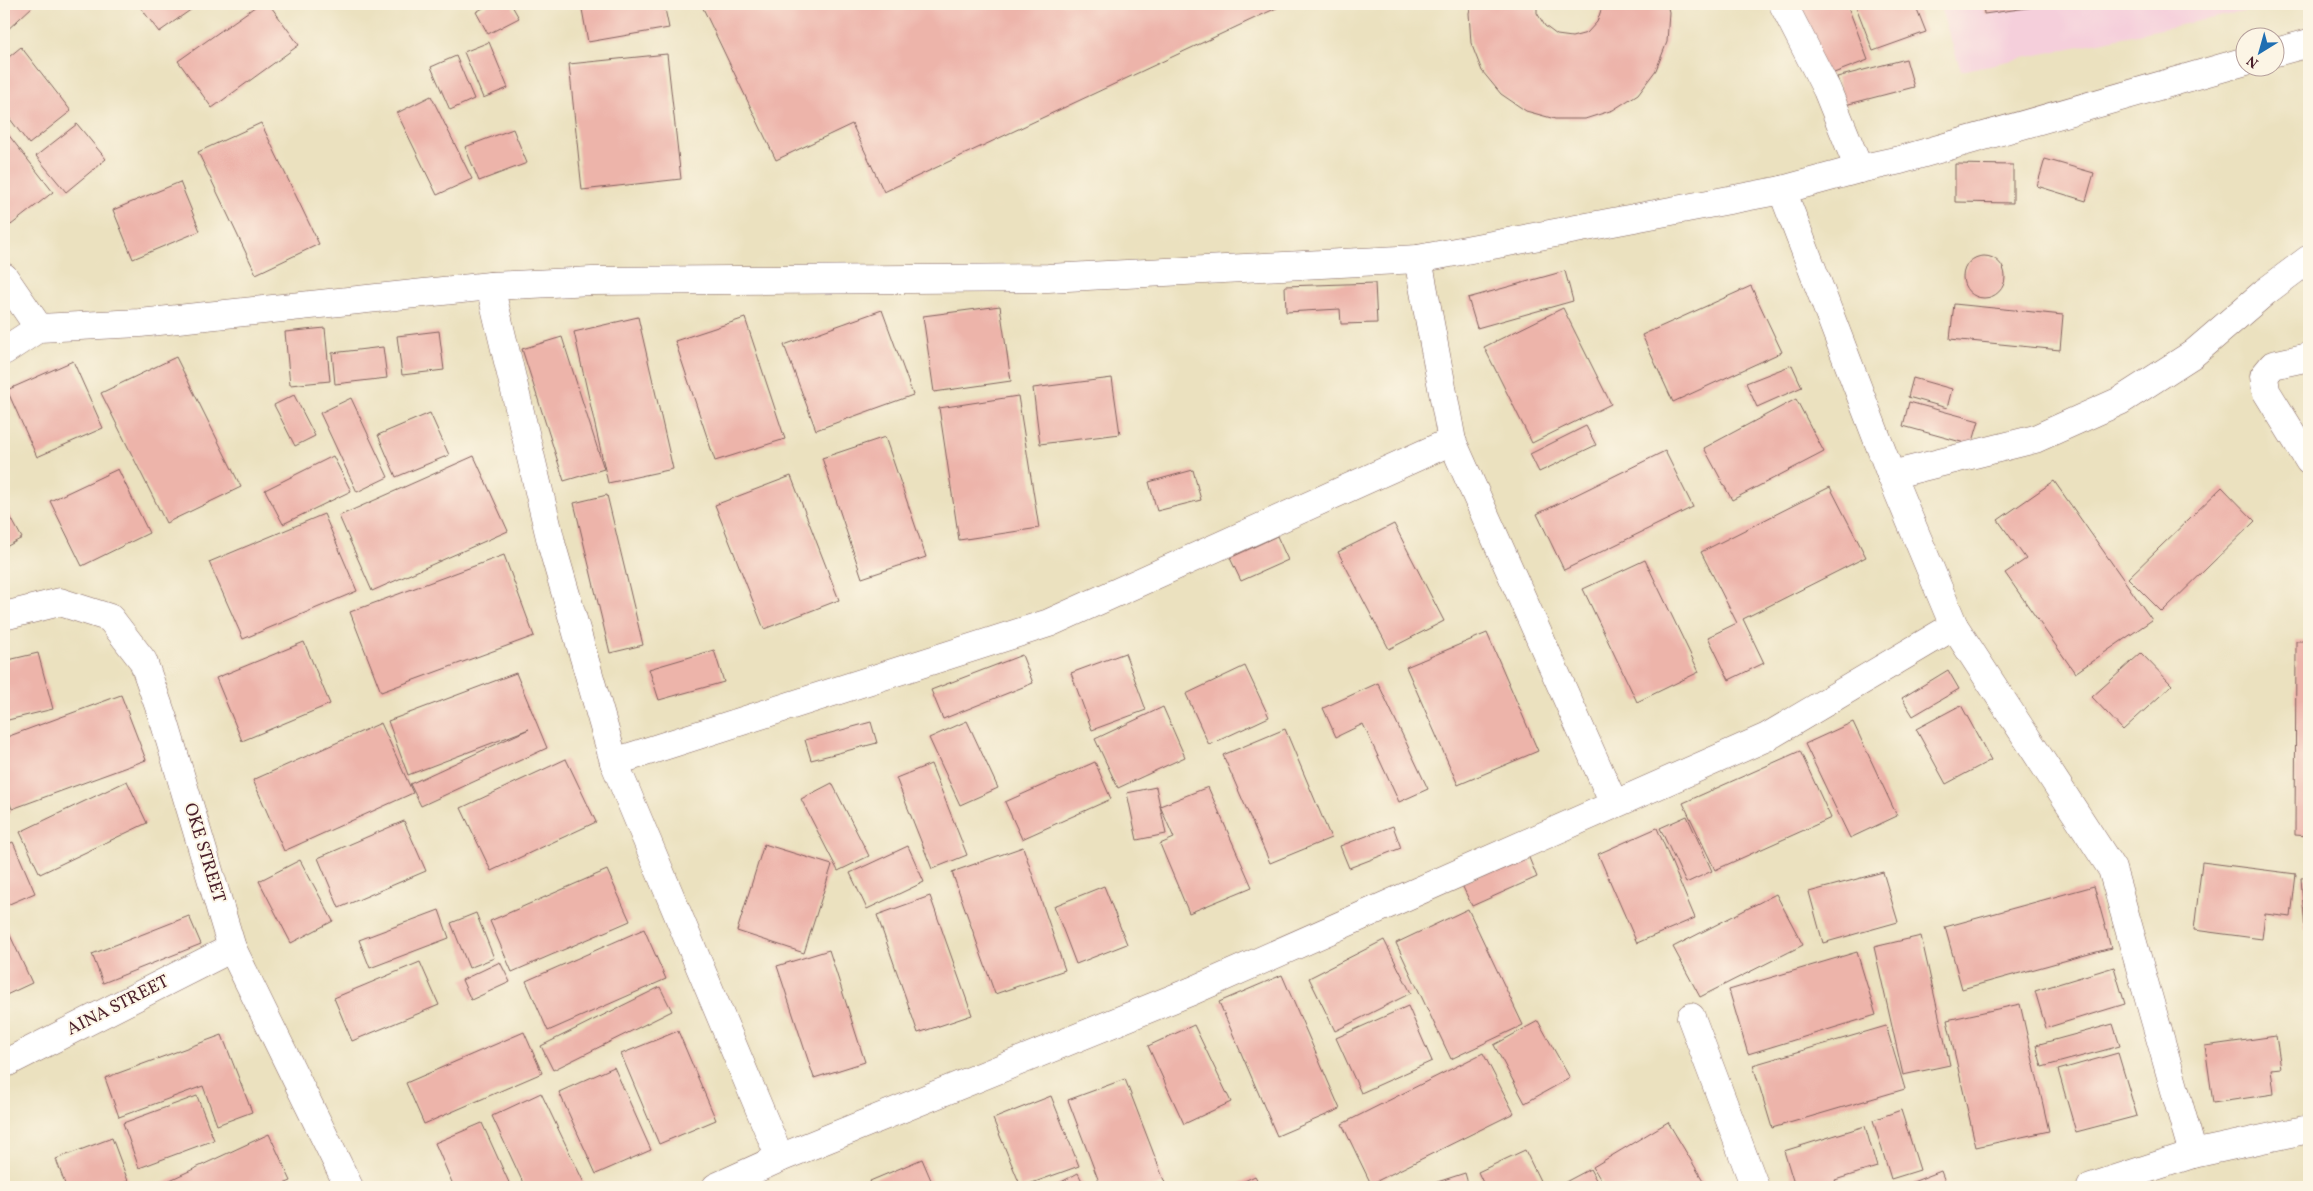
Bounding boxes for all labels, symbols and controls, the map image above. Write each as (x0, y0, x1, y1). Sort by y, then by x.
north arrow (2236, 28, 2286, 78)
text: N (2243, 51, 2263, 72)
street label: OKE STREET (177, 800, 231, 906)
street label: AINA STREET (63, 969, 174, 1042)

